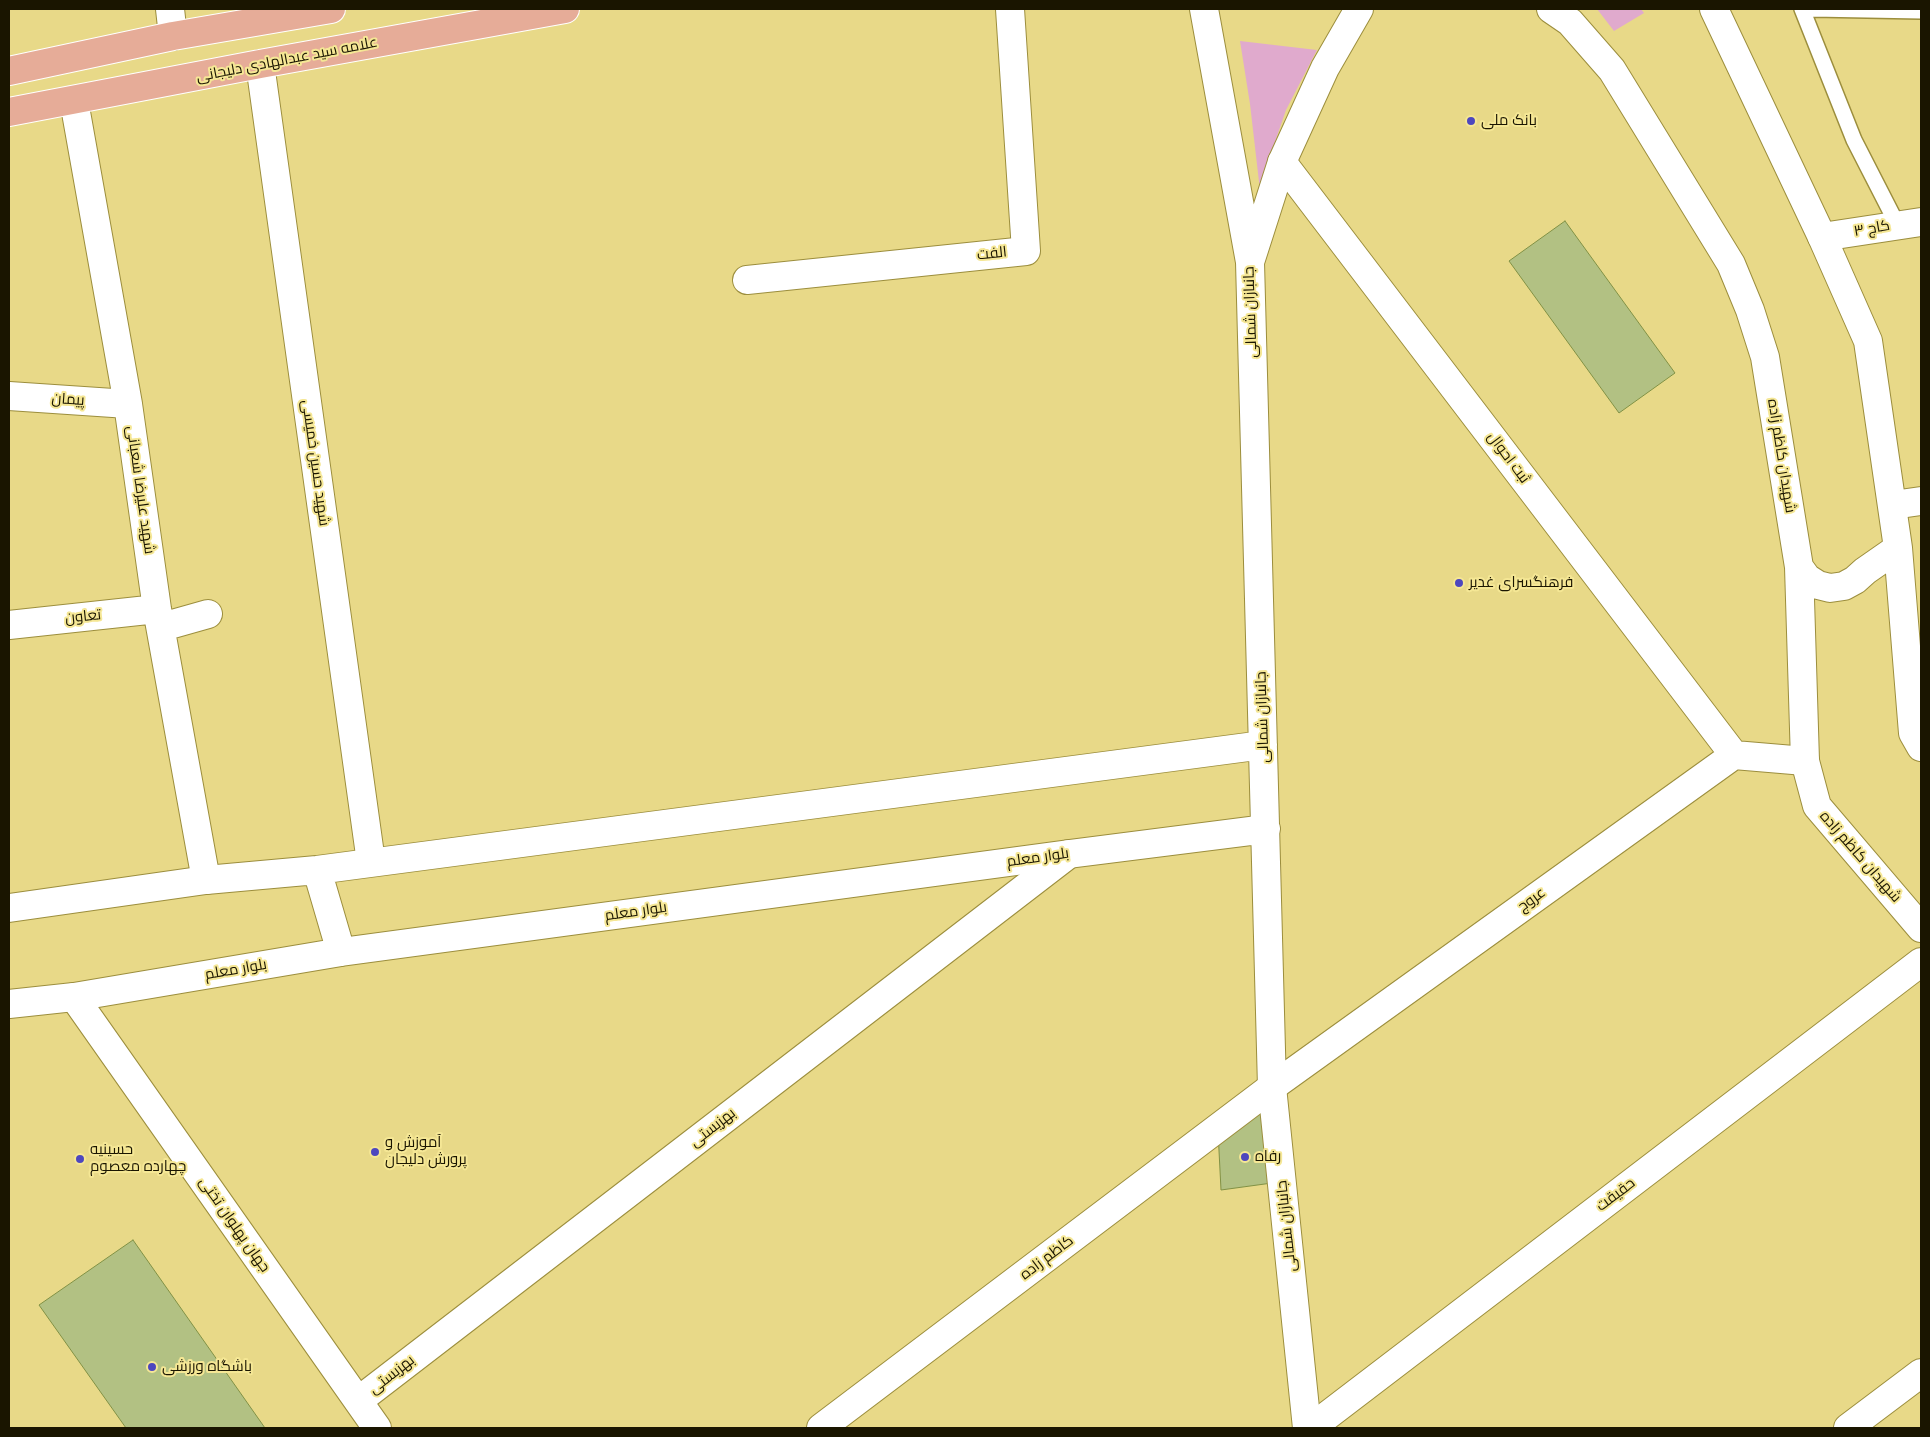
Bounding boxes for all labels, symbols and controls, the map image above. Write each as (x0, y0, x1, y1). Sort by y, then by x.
street label: علامه سید عبدالهادی دلیجانی (195, 34, 379, 86)
place label: بانک ملی (1481, 112, 1537, 130)
marker: بانک ملی (1465, 115, 1477, 127)
street label: کاج ۳ (1853, 217, 1891, 241)
street label: الفت (976, 243, 1008, 265)
street label: جانبازان شمالی (1240, 266, 1262, 358)
street label: پیمان (51, 390, 85, 410)
street label: شهیدان کاظم زاده (1763, 398, 1799, 514)
street label: شهید حسین خمیسی (297, 399, 333, 527)
street label: شهید علیرضا شعبانی (122, 425, 158, 555)
street label: ثبت احوال (1483, 429, 1533, 487)
place label: فرهنگسرای غدیر (1469, 574, 1573, 592)
marker: فرهنگسرای غدیر (1453, 577, 1465, 589)
street label: تعاون (64, 606, 102, 628)
street label: جانبازان شمالی (1252, 671, 1274, 763)
street label: شهیدان کاظم زاده (1815, 808, 1905, 906)
street label: بلوار معلم (1006, 845, 1070, 871)
street label: عروج (1514, 884, 1550, 916)
street label: بلوار معلم (604, 899, 668, 925)
street label: بلوار معلم (204, 956, 268, 984)
street label: بهزیستی (687, 1105, 739, 1151)
place label: آموزش و پرورش دلیجان (385, 1134, 467, 1169)
place label: حسینیه چهارده معصوم (90, 1141, 186, 1176)
marker: آموزش و پرورش دلیجان (369, 1146, 381, 1158)
place label: رفاه (1255, 1148, 1281, 1166)
marker: رفاه (1239, 1151, 1251, 1163)
marker: حسینیه چهارده معصوم (74, 1153, 86, 1165)
street label: جهان پهلوان تختی (194, 1174, 274, 1276)
street label: حقیقت (1593, 1175, 1639, 1215)
street label: جانبازان شمالی (1273, 1179, 1301, 1273)
street label: کاظم زاده (1017, 1232, 1077, 1284)
street label: بهزیستی (366, 1352, 418, 1398)
place label: باشگاه ورزشی (162, 1358, 252, 1376)
marker: باشگاه ورزشی (146, 1361, 158, 1373)

